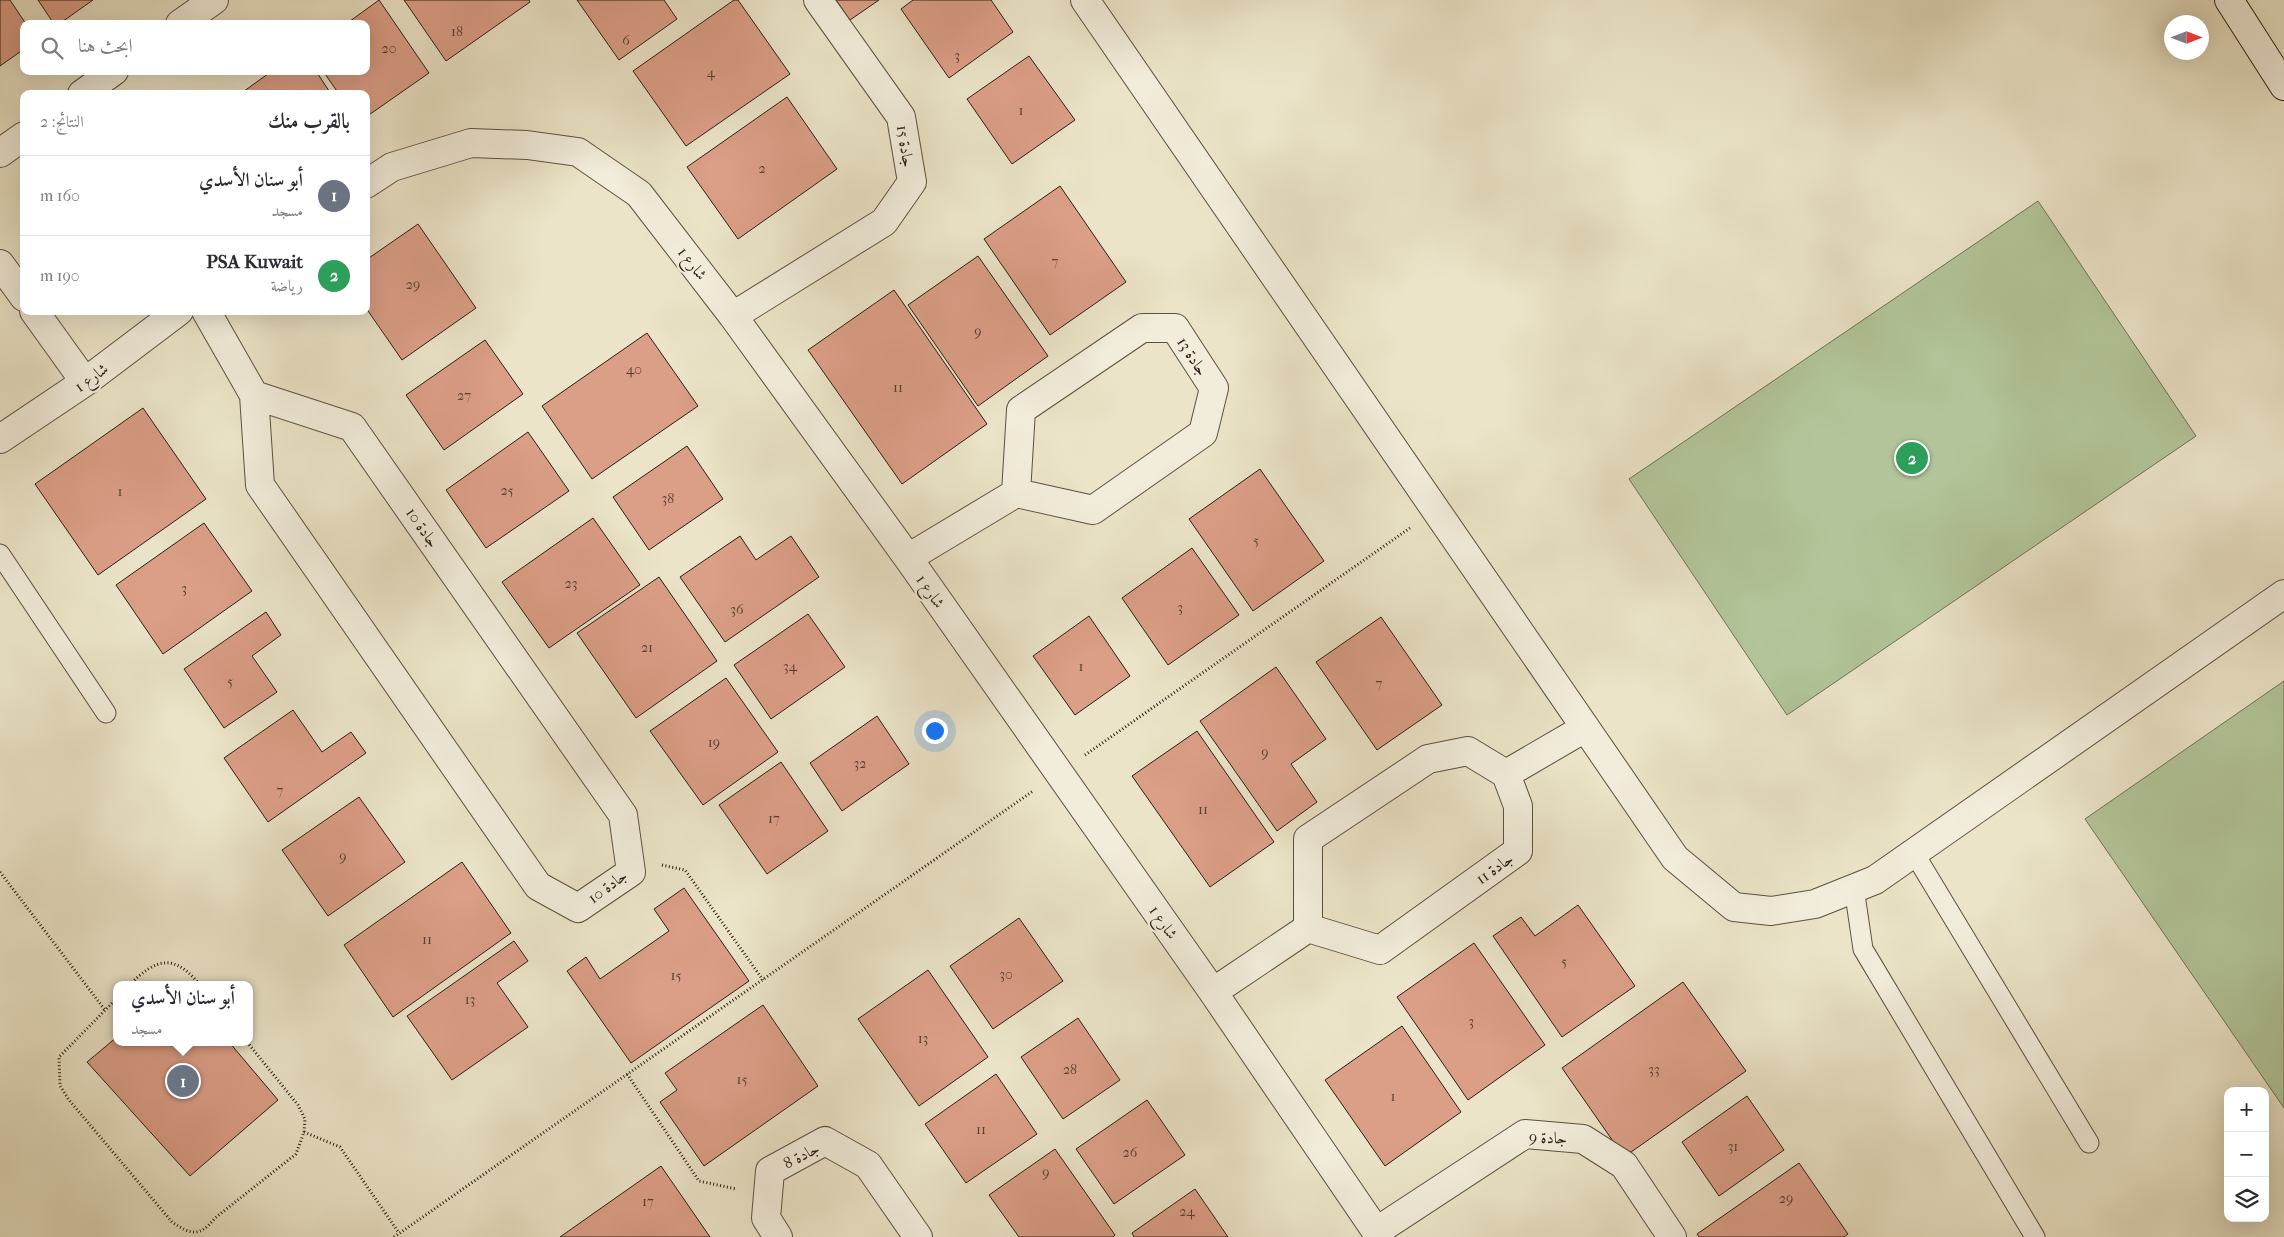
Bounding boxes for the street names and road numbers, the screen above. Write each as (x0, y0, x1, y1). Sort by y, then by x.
street label: جادة 15 (893, 124, 918, 169)
street label: شارع 1 (671, 243, 711, 286)
street label: جادة 13 (1173, 333, 1212, 379)
street label: شارع 1 (71, 359, 114, 399)
street label: جادة 10 (402, 504, 443, 551)
street label: شارع 1 (909, 571, 949, 614)
street label: جادة 11 (1472, 849, 1517, 888)
street label: جادة 10 (584, 865, 631, 907)
street label: شارع 1 (1142, 902, 1182, 945)
street label: جادة 9 (1529, 1127, 1567, 1148)
street label: جادة 8 (780, 1138, 822, 1173)

